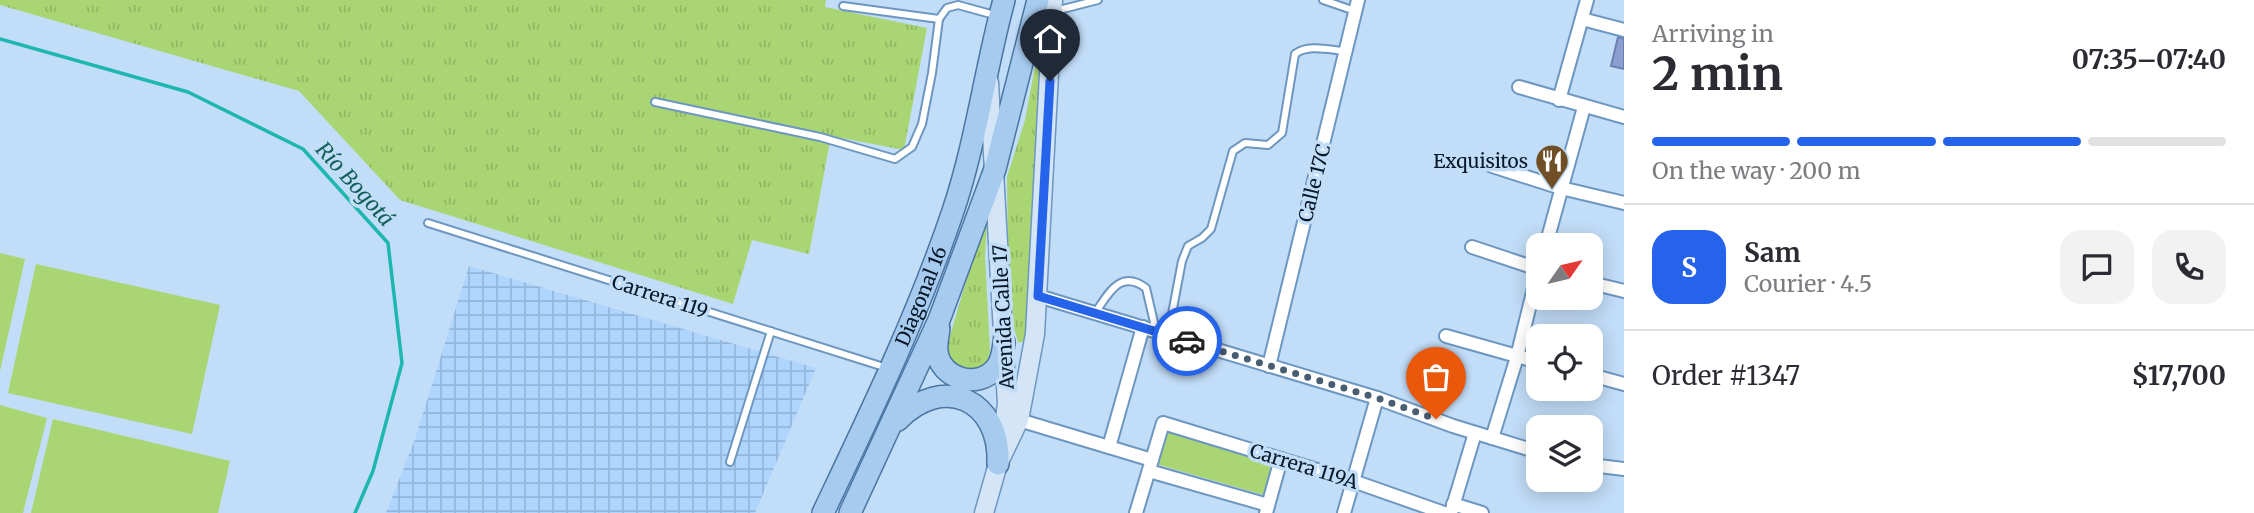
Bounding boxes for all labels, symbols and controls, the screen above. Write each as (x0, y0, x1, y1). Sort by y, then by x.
pin (1020, 9, 1080, 81)
text: Arriving in (1652, 19, 1774, 48)
icon: home (1031, 20, 1069, 58)
text: 07:35–07:40 (2072, 43, 2226, 76)
text: 2 min (1652, 45, 1783, 103)
water label: Río Bogotá (310, 136, 400, 232)
street label: Calle 17C (1293, 141, 1335, 225)
restaurant icon: Exquisitos (1533, 142, 1571, 191)
place label: Exquisitos (1433, 149, 1528, 173)
text: On the way · 200 m (1652, 156, 1861, 185)
button: chat (2060, 230, 2134, 304)
button: phone (2152, 230, 2226, 304)
north arrow (1526, 233, 1603, 310)
map controls (1526, 233, 1603, 492)
text: Sam (1744, 236, 1801, 269)
street label: Diagonal 16 (890, 243, 952, 350)
street label: Avenida Calle 17 (987, 244, 1019, 391)
text: S (1681, 251, 1697, 284)
street label: Carrera 119 (609, 269, 711, 323)
text: Courier · 4.5 (1744, 269, 1872, 298)
courier (1152, 306, 1222, 376)
icon: car (1168, 322, 1206, 360)
button: locate (1526, 324, 1603, 401)
pin (1406, 347, 1466, 419)
icon: bag (1417, 358, 1455, 396)
text: Order #1347 (1652, 359, 1800, 392)
text: $17,700 (2132, 359, 2226, 392)
button: layers (1526, 415, 1603, 492)
street label: Carrera 119A (1247, 438, 1362, 494)

